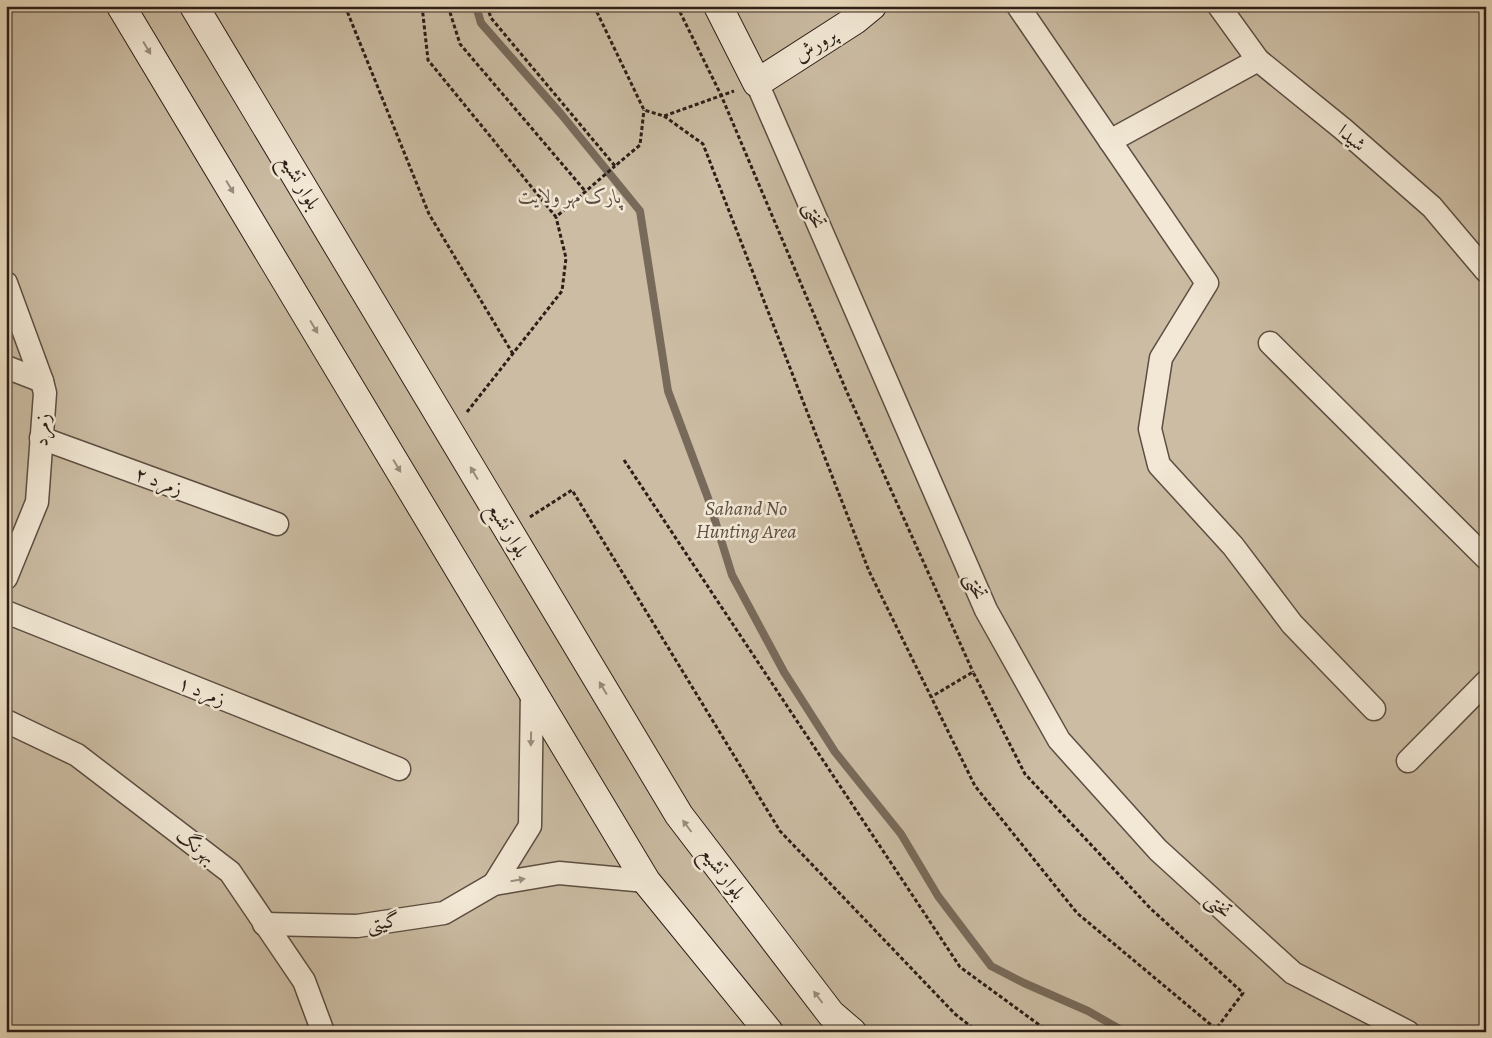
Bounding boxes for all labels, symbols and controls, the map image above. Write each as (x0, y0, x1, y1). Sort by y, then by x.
street label: پرورش (789, 20, 843, 68)
one-way arrow (142, 42, 151, 55)
street label: شیدا (1332, 118, 1372, 158)
street label: بلوار تشیع (269, 149, 327, 217)
one-way arrow (226, 181, 235, 194)
park label: پارک مهر ولایت (518, 183, 624, 211)
street label: تختی (796, 197, 833, 233)
one-way arrow (309, 320, 318, 333)
street label: زمرد (27, 412, 57, 448)
street label: زمرد ۲ (131, 460, 187, 502)
one-way arrow (393, 460, 402, 473)
one-way arrow (470, 467, 479, 480)
park label: Sahand No Hunting Area (696, 495, 796, 545)
street label: بلوار تشیع (477, 497, 535, 565)
street label: تختی (957, 568, 994, 604)
street label: زمرد ۱ (174, 669, 230, 713)
one-way arrow (598, 681, 607, 694)
one-way arrow (527, 731, 535, 747)
one-way arrow (682, 820, 693, 833)
street label: بهرنگ (170, 822, 222, 870)
street label: بلوار تشیع (691, 841, 752, 908)
one-way arrow (510, 875, 526, 883)
street label: تختی (1199, 886, 1238, 925)
street label: گیتی (365, 906, 401, 939)
one-way arrow (813, 990, 823, 1004)

